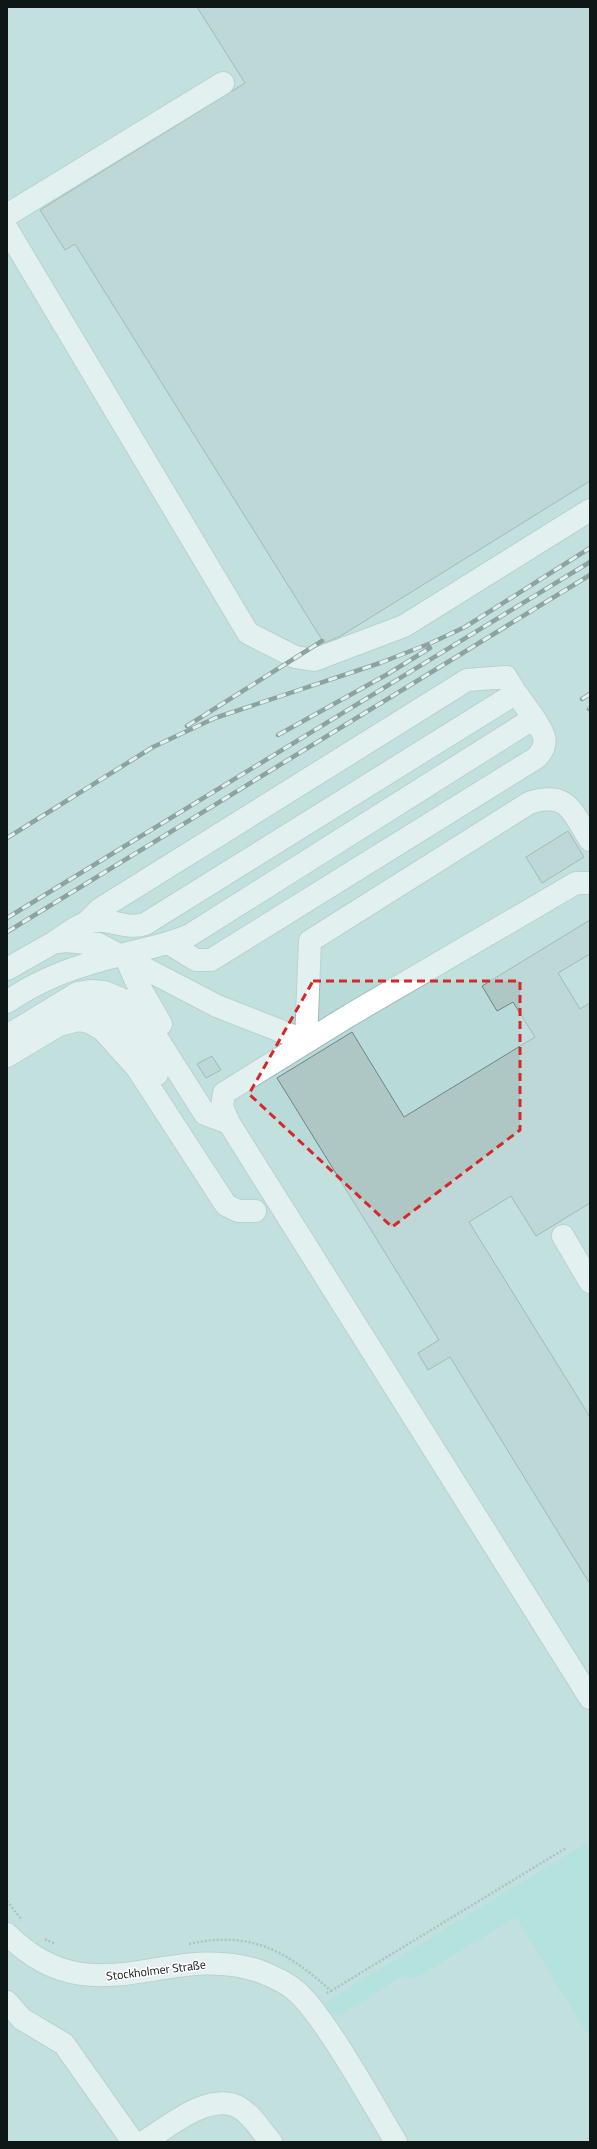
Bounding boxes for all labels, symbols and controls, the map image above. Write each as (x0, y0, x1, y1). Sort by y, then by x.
street label: Stockholmer Straße (105, 1954, 207, 1986)

